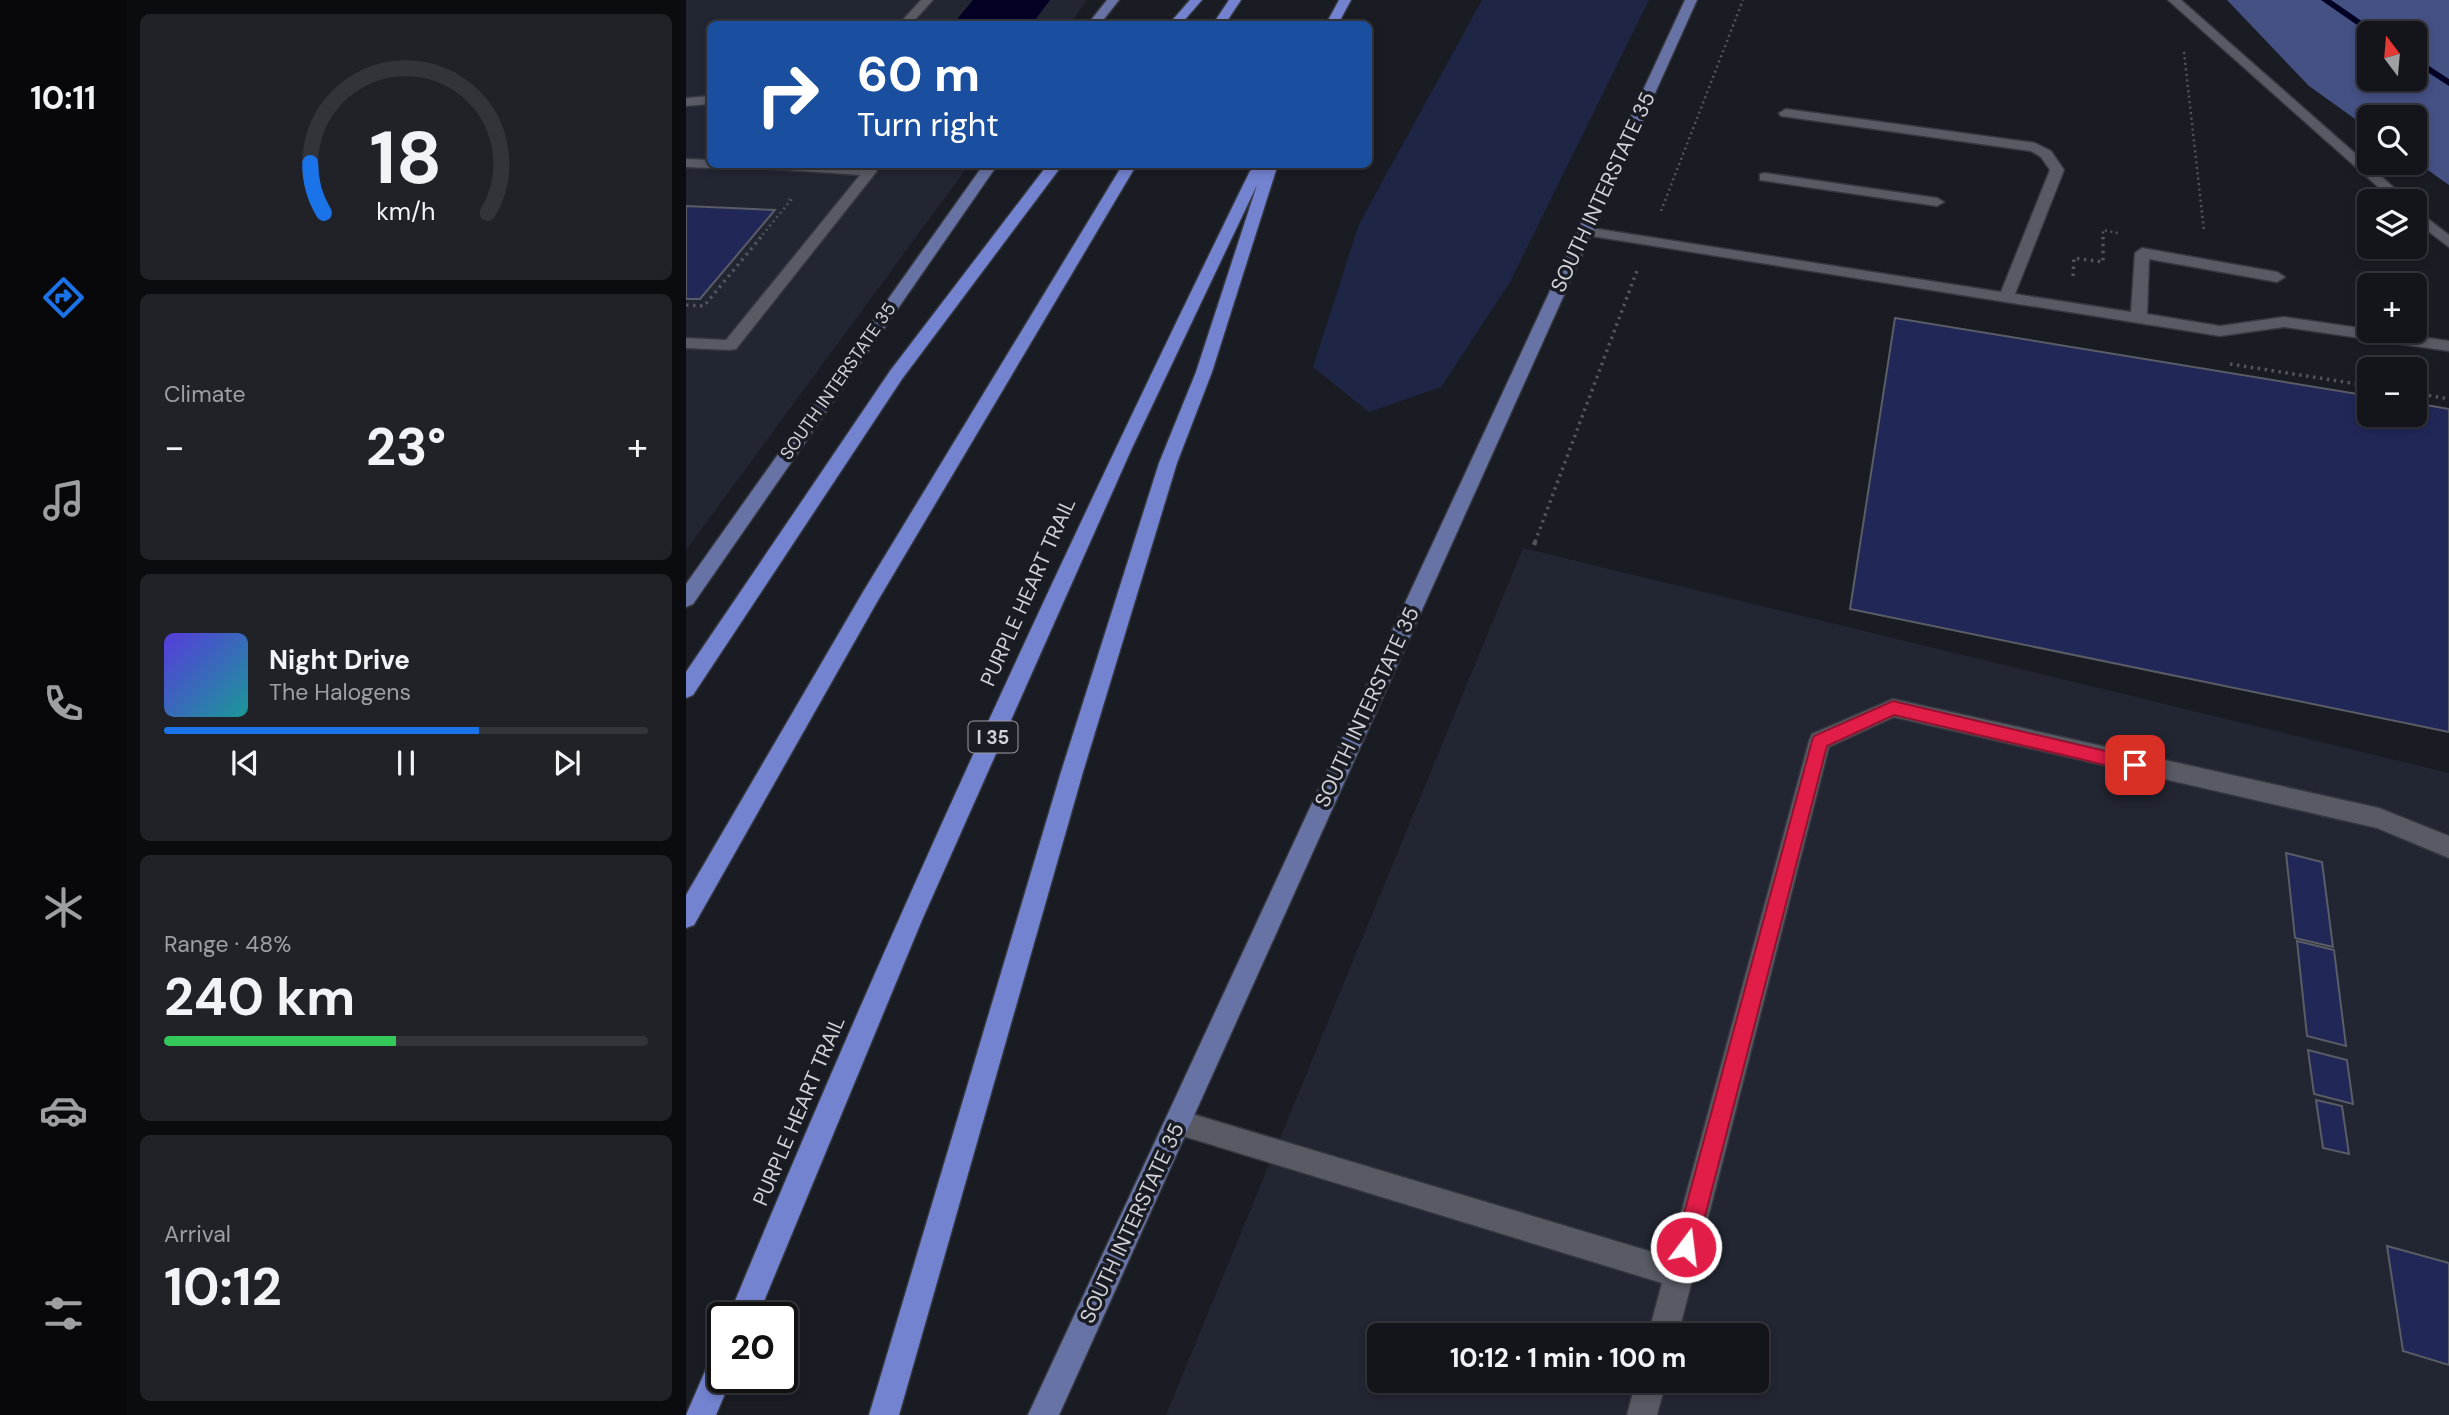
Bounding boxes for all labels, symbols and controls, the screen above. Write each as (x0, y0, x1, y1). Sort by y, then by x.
north arrow (2357, 21, 2427, 91)
map controls (2357, 21, 2427, 427)
text: 60 m (857, 42, 980, 106)
icon: right (742, 49, 833, 140)
text: 10:11 (30, 77, 96, 119)
street label: SOUTH INTERSTATE 35 (1544, 87, 1662, 297)
text: Turn right (857, 104, 999, 146)
button: search (2357, 105, 2427, 175)
text: 18 (370, 111, 442, 206)
button: layers (2357, 189, 2427, 259)
text: km/h (376, 195, 436, 228)
icon: directions (39, 273, 88, 322)
button: + (2357, 273, 2427, 343)
street label: SOUTH INTERSTATE 35 (775, 298, 901, 464)
button: − (2357, 357, 2427, 427)
text: Climate (164, 379, 246, 409)
text: 23° (366, 413, 446, 481)
text: − (164, 422, 185, 472)
text: + (627, 422, 648, 472)
icon: music (39, 476, 88, 525)
street label: PURPLE HEART TRAIL (974, 493, 1082, 691)
street label: SOUTH INTERSTATE 35 (1308, 602, 1426, 812)
text: Night Drive (269, 643, 410, 677)
text: The Halogens (269, 677, 411, 707)
icon: phone (39, 679, 88, 728)
road number: I 35 (968, 722, 1018, 752)
pin (2105, 735, 2165, 795)
icon: previous (226, 744, 264, 782)
icon: pause (387, 744, 425, 782)
icon: next (548, 744, 586, 782)
icon: arrive (2116, 746, 2154, 784)
icon: climate (39, 883, 88, 932)
text: Range · 48% (164, 929, 291, 959)
text: 240 km (164, 963, 355, 1031)
street label: PURPLE HEART TRAIL (746, 1012, 852, 1210)
icon: car (39, 1086, 88, 1135)
street label: SOUTH INTERSTATE 35 (1073, 1118, 1191, 1328)
position arrow (1649, 1210, 1723, 1284)
text: Arrival (164, 1219, 231, 1249)
text: 10:12 (164, 1253, 282, 1321)
icon: filters (39, 1289, 88, 1338)
speed limit sign: 20 (707, 1302, 798, 1393)
text: 10:12 · 1 min · 100 m (1450, 1341, 1686, 1375)

